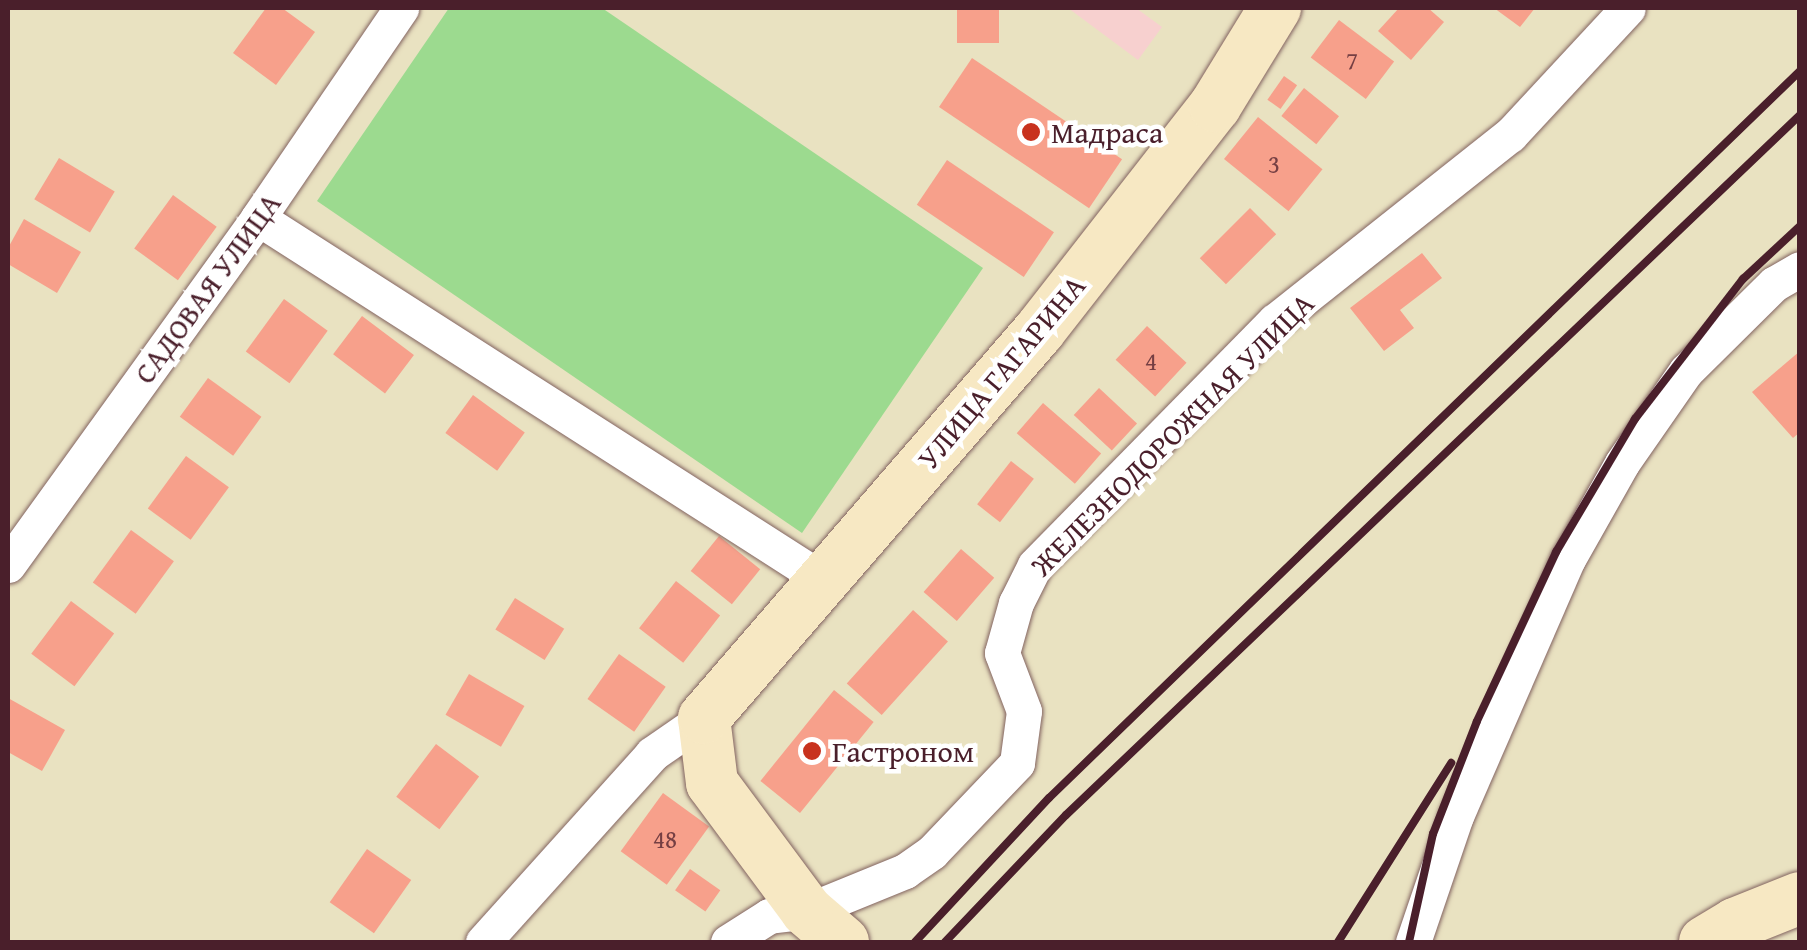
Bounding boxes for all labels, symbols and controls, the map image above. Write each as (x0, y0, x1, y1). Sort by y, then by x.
house number: 7 (1346, 45, 1358, 75)
place label: Мадраса (1051, 114, 1163, 150)
marker: Мадраса (1020, 121, 1042, 143)
house number: 3 (1268, 149, 1280, 179)
street label: САДОВАЯ УЛИЦА (126, 186, 288, 390)
street label: УЛИЦА ГАГАРИНА (910, 268, 1092, 476)
street label: ЖЕЛЕЗНОДОРОЖНАЯ УЛИЦА (1023, 285, 1321, 583)
house number: 4 (1145, 346, 1157, 376)
place label: Гастроном (832, 733, 974, 769)
marker: Гастроном (801, 740, 823, 762)
house number: 48 (653, 824, 677, 854)

